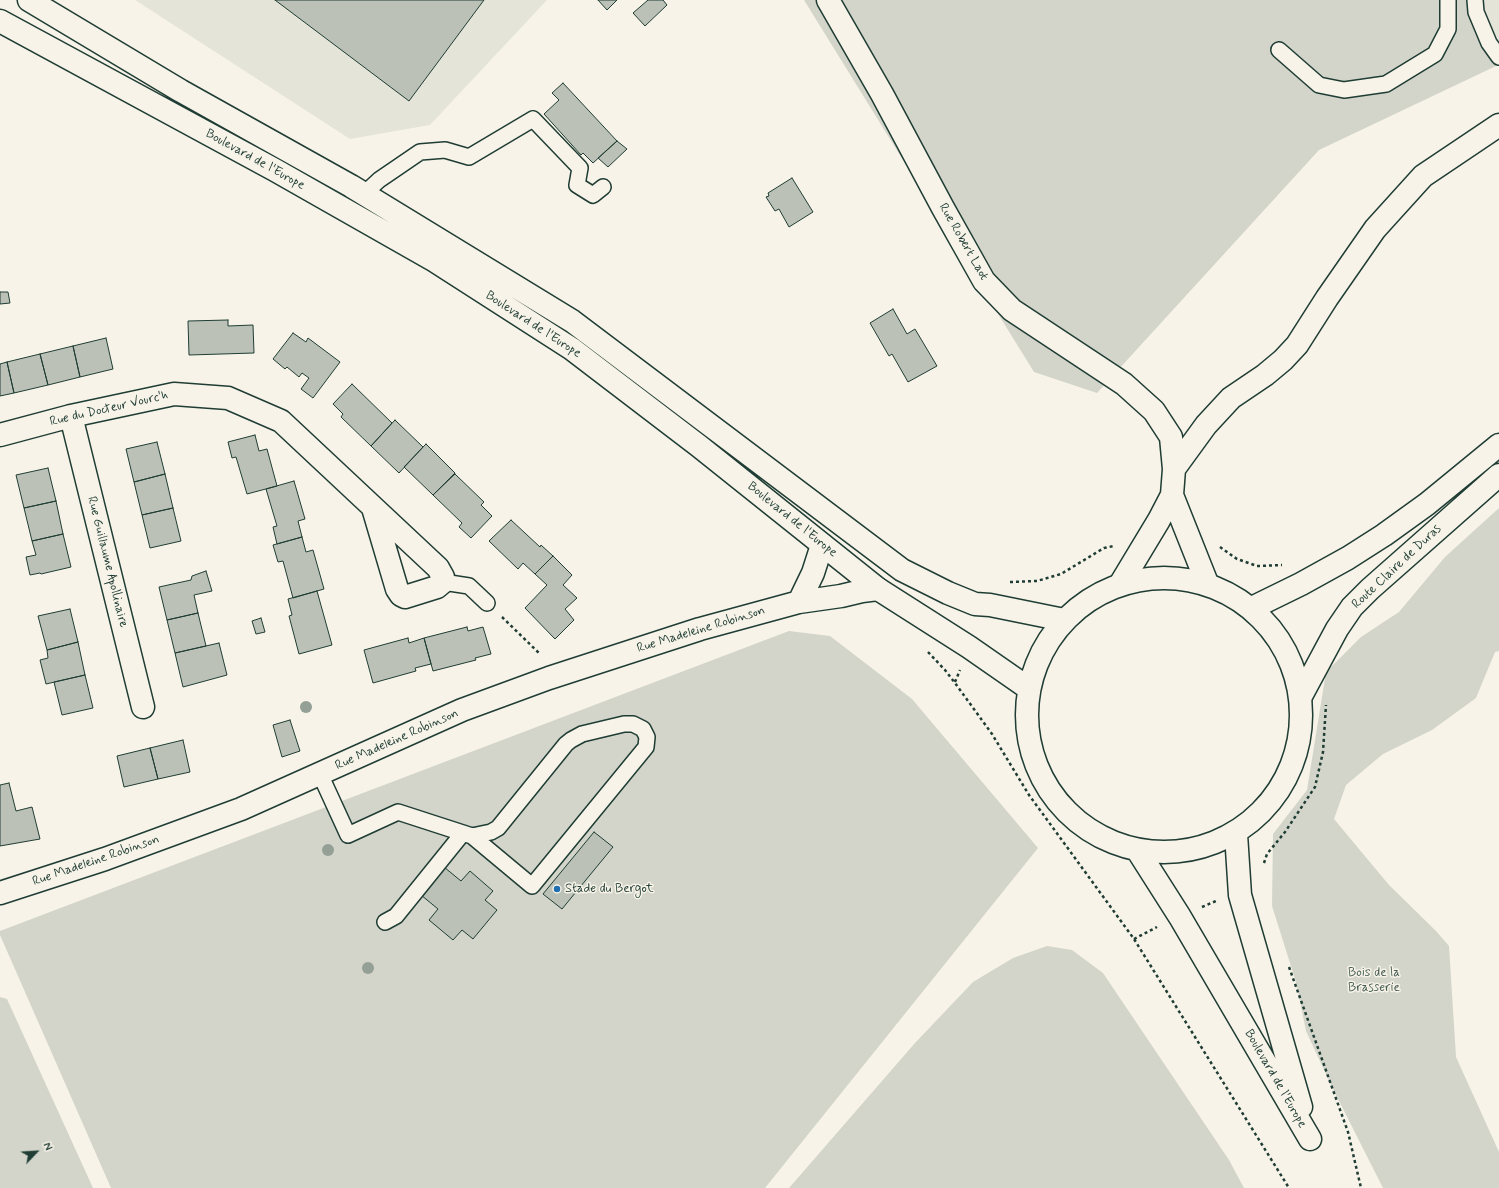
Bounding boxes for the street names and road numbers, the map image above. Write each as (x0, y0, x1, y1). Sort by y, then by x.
street label: Boulevard de l'Europe (203, 126, 307, 194)
street label: Rue Robert Laot (935, 201, 991, 283)
street label: Boulevard de l'Europe (482, 288, 584, 362)
street label: Rue du Docteur Vourc'h (48, 388, 170, 430)
street label: Boulevard de l'Europe (744, 479, 840, 561)
street label: Rue Guillaume Apollinaire (83, 495, 131, 629)
street label: Route Claire de Duras (1349, 522, 1445, 612)
street label: Rue Madeleine Robinson (635, 603, 767, 657)
street label: Rue Madeleine Robinson (333, 706, 461, 774)
street label: Rue Madeleine Robinson (31, 832, 161, 890)
street label: Boulevard de l'Europe (1240, 1027, 1310, 1131)

